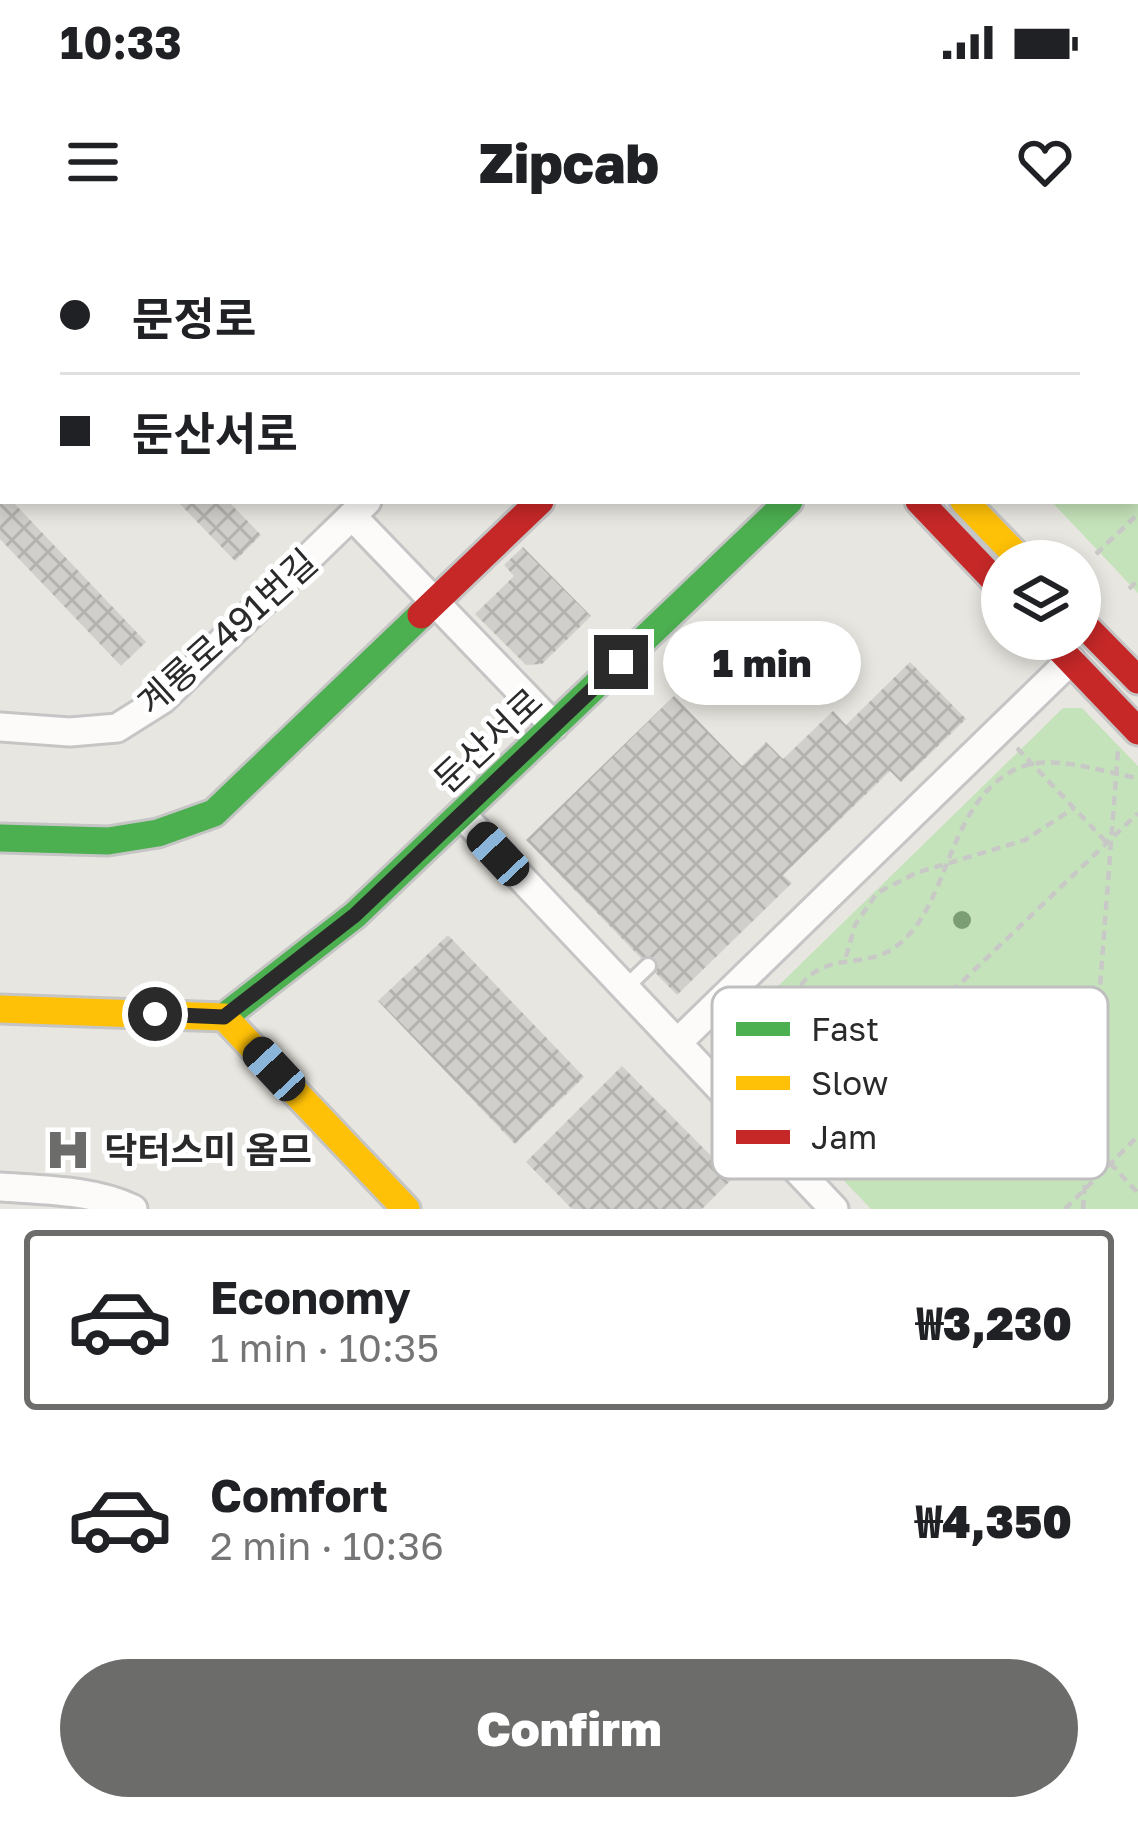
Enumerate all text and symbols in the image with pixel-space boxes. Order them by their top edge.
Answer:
text: 10:33 [60,15,182,69]
icon: menu [60,129,126,195]
icon: heart [1012,129,1078,195]
text: Zipcab [479,130,659,195]
text: 문정로 [132,291,256,345]
text: 둔산서로 [132,406,298,460]
street label: 계룡로491번길 [128,540,325,723]
map controls [981,540,1101,660]
button: layers [981,540,1101,660]
callout: 1 min [663,620,861,704]
route end [594,635,648,689]
text: 1 min [712,639,812,686]
street label: 둔산서로 [425,679,551,801]
car [460,815,536,893]
route start [128,987,182,1041]
legend [712,987,1108,1179]
text: Fast [811,1009,879,1048]
car [236,1030,312,1108]
text: Slow [811,1063,889,1102]
text: Jam [811,1117,877,1156]
hospital icon: 닥터스미 옴므 [43,1125,93,1175]
place label: 닥터스미 옴므 [104,1128,312,1171]
icon: car [66,1266,174,1374]
text: Economy [210,1270,411,1324]
text: ₩3,230 [916,1296,1072,1350]
text: 1 min · 10:35 [210,1324,439,1371]
icon: car [66,1464,174,1572]
text: Comfort [210,1468,388,1522]
text: ₩4,350 [915,1494,1072,1548]
text: 2 min · 10:36 [210,1522,444,1569]
button: Confirm [60,1659,1078,1797]

